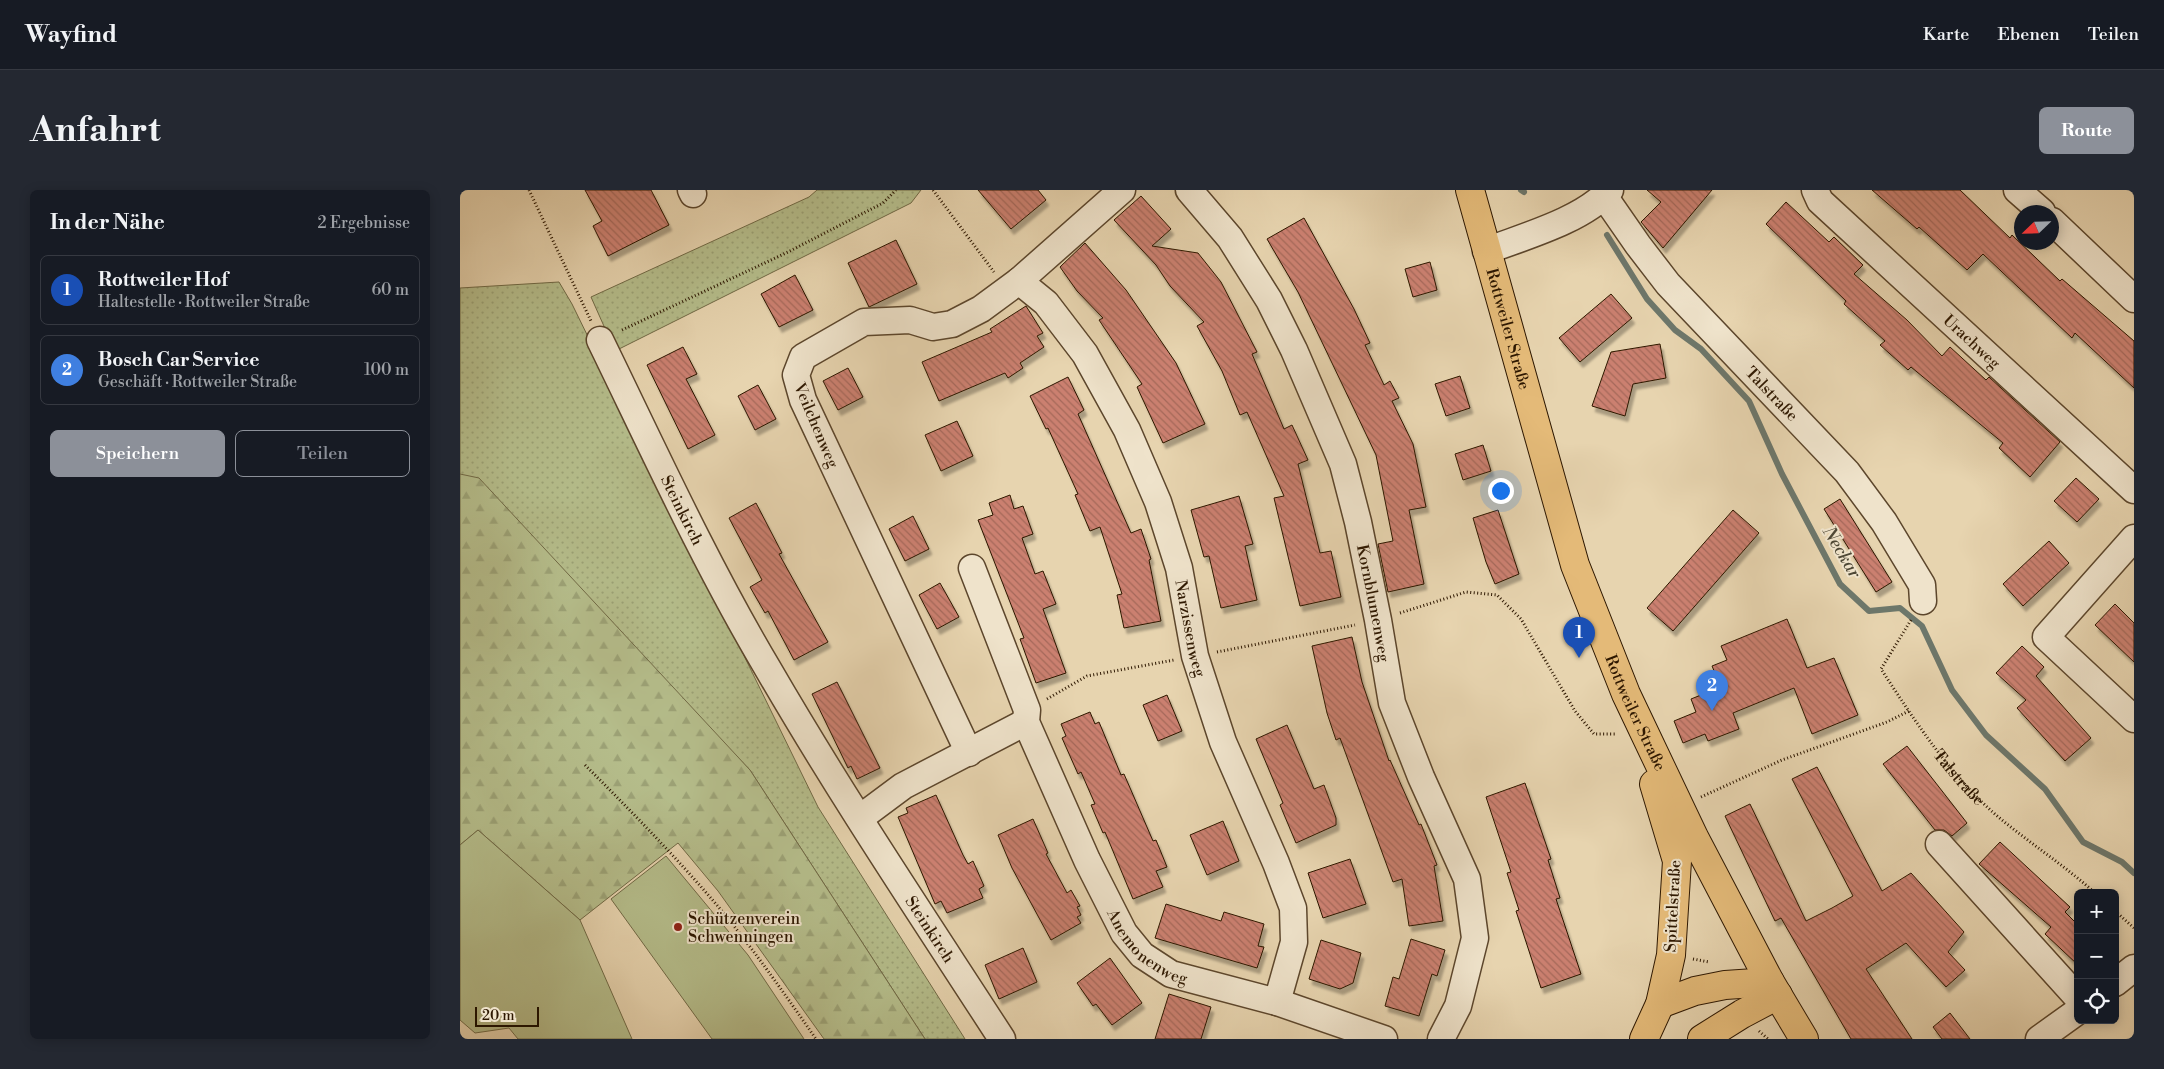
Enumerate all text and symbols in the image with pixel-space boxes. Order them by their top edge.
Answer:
text: Wayfind [25,20,117,50]
text: Karte [1923,23,1969,46]
text: Ebenen [1997,23,2060,46]
text: Teilen [2088,23,2139,46]
button: Route [2039,107,2134,154]
text: Anfahrt [30,109,161,152]
north arrow [2014,205,2059,250]
text: In der Nähe [50,210,165,236]
text: 2 Ergebnisse [318,213,410,233]
street label: Rottweiler Straße [1481,266,1534,392]
text: Rottweiler Hof [98,268,228,292]
text: 1 [63,280,71,300]
text: 60 m [371,280,409,300]
text: Haltestelle · Rottweiler Straße [98,292,310,312]
street label: Urachweg [1939,310,2005,374]
text: Bosch Car Service [98,348,259,372]
text: 2 [62,360,72,380]
text: 100 m [364,360,409,380]
street label: Talstraße [1741,363,1802,426]
text: Geschäft · Rottweiler Straße [98,372,297,392]
street label: Veilchenweg [789,379,843,472]
button: Speichern [50,430,225,477]
button: Teilen [235,430,410,477]
street label: Steinkirch [656,472,708,549]
your location [1488,478,1514,504]
water label: Neckar [1817,521,1866,583]
street label: Kornblumenweg [1352,543,1394,664]
street label: Narzissenweg [1170,578,1210,680]
pin: 1 [1563,617,1595,658]
street label: Rottweiler Straße [1600,652,1670,774]
pin: 2 [1696,670,1728,711]
street label: Talstraße [1929,746,1988,810]
street label: Spittelstraße [1661,859,1685,953]
map controls [2074,889,2119,1024]
button: + [2074,889,2119,934]
street label: Steinkirch [901,892,959,967]
street label: Anemonenweg [1102,905,1190,989]
place label: Schützenverein Schwenningen [688,909,801,947]
marker: Schützenverein Schwenningen [672,921,684,933]
button: − [2074,934,2119,979]
button: locate [2074,979,2119,1024]
scale bar [475,1004,539,1027]
text: 20 m [482,1007,514,1025]

